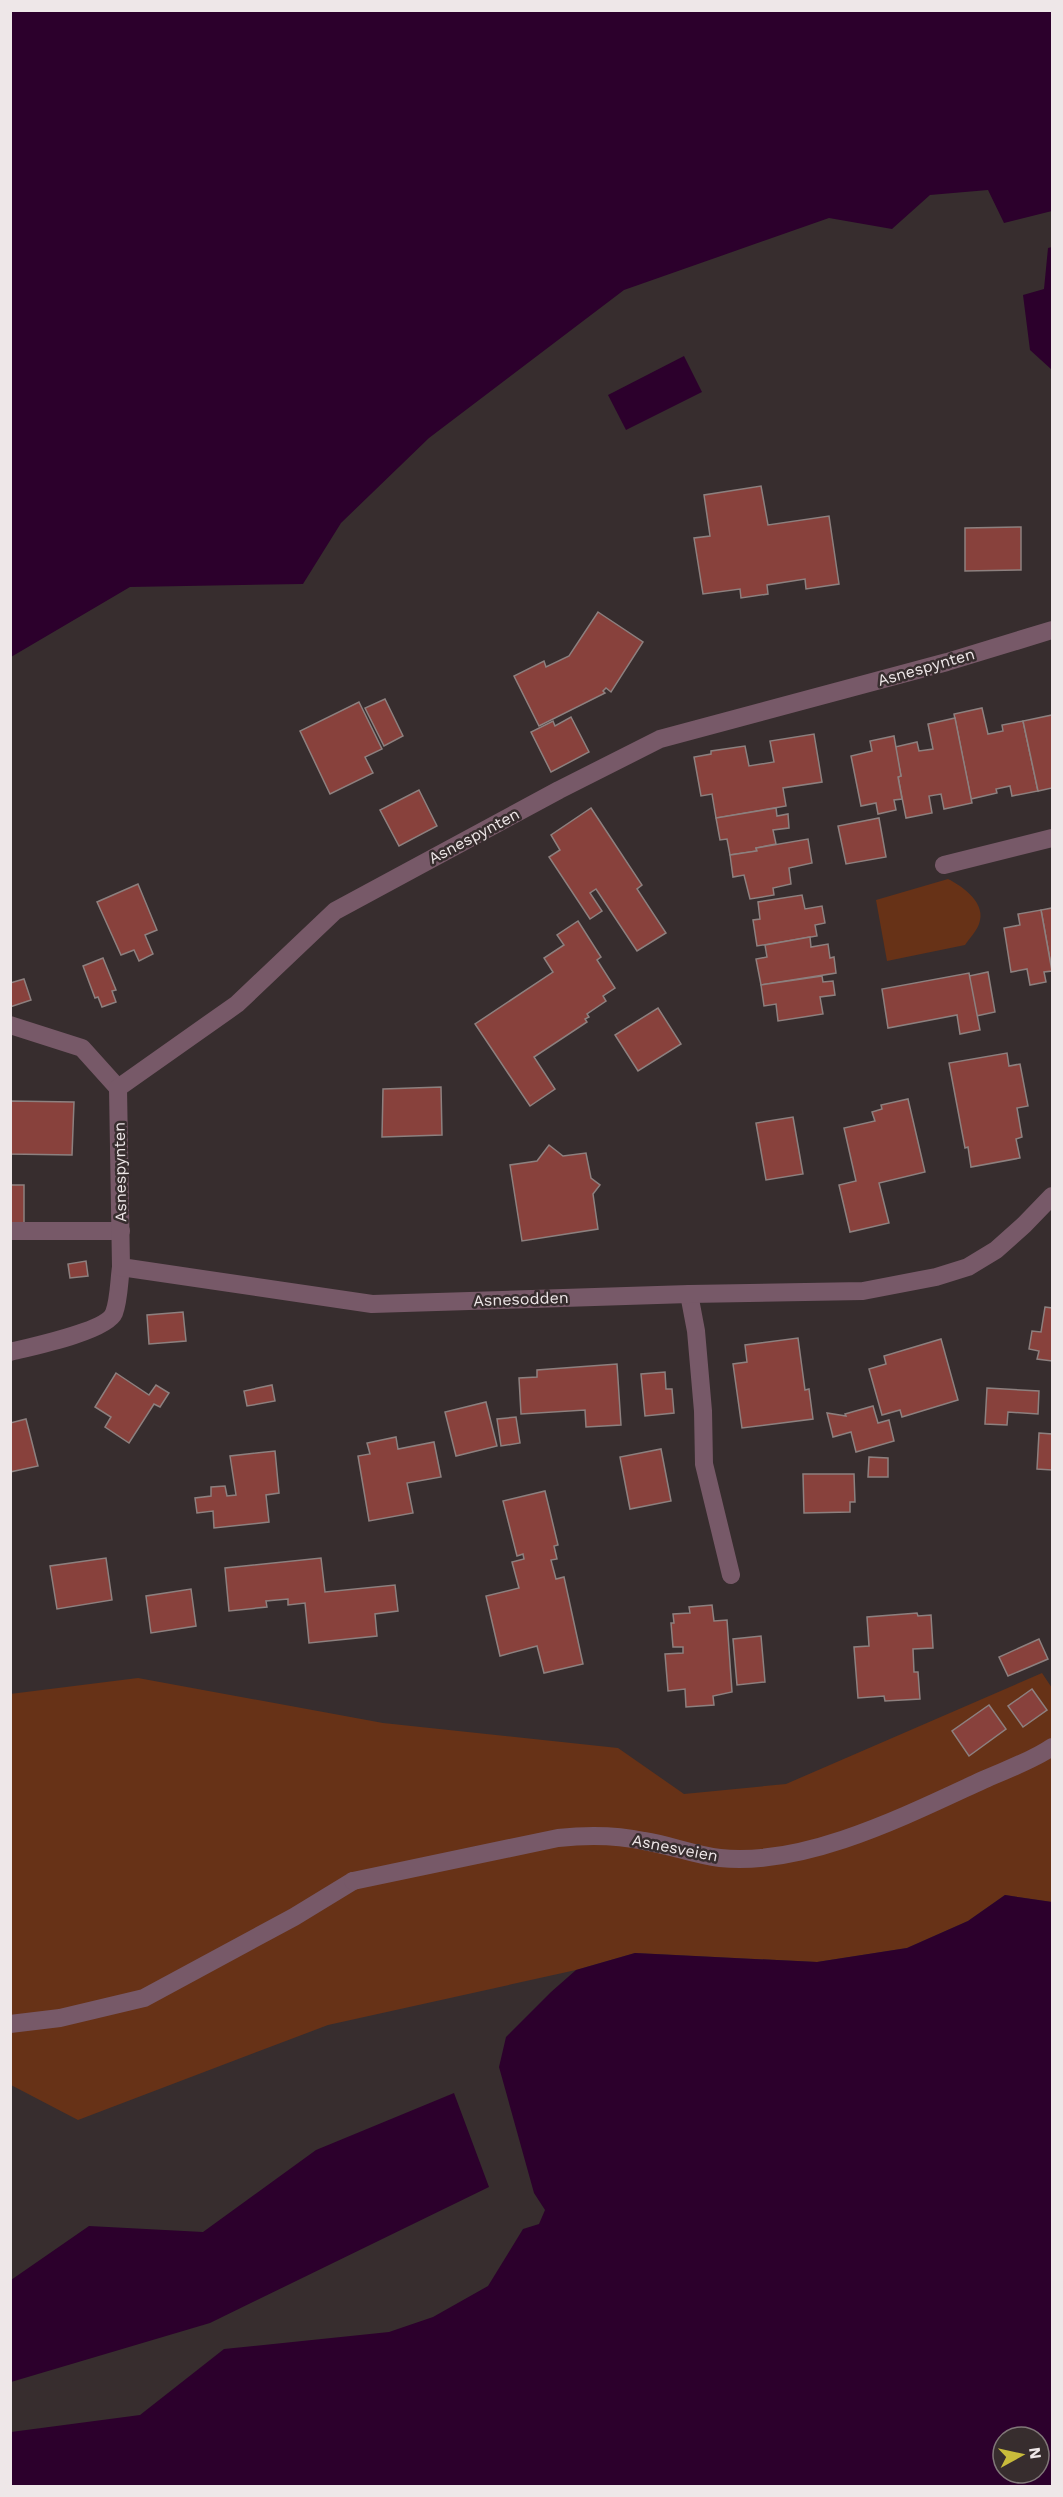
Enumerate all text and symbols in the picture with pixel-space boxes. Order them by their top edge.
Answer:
street label: Asnespynten [875,644,977,690]
street label: Asnespynten [425,804,523,868]
street label: Asnespynten [110,1122,130,1222]
street label: Asnesodden [473,1288,569,1310]
street label: Asnesveien [630,1830,720,1866]
north arrow [991,2425,1051,2485]
text: N [1025,2446,1046,2460]

